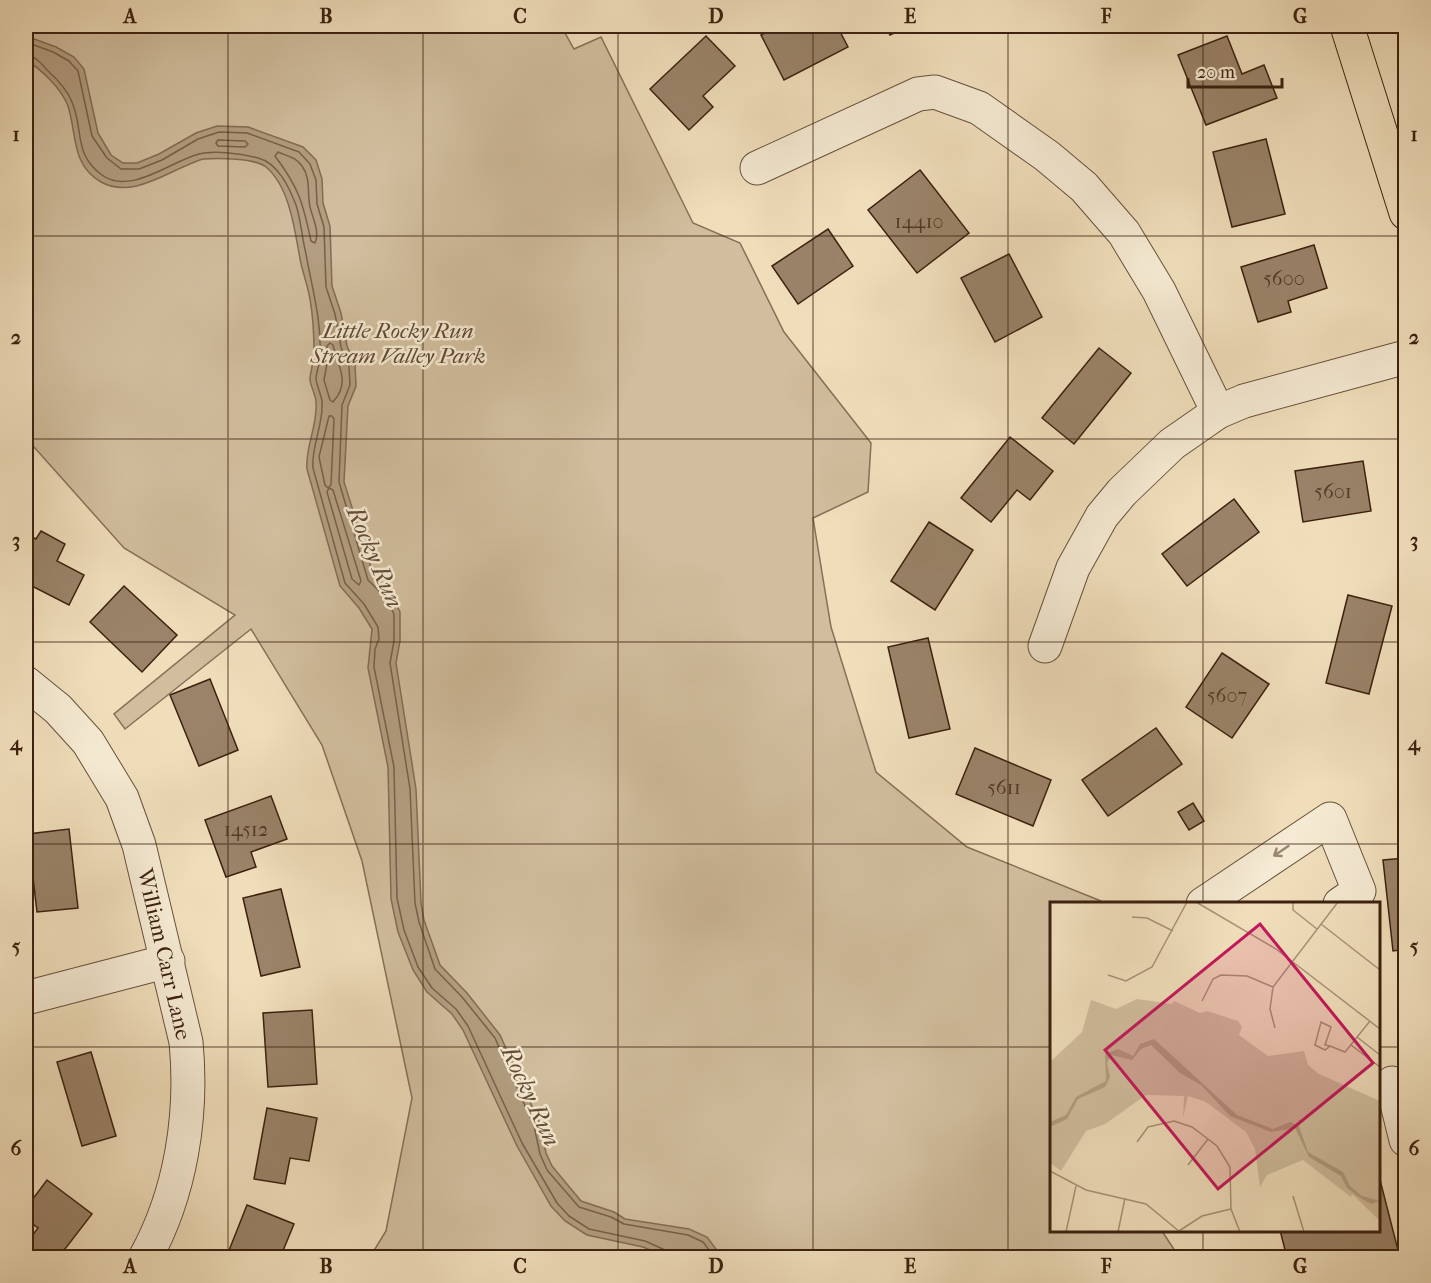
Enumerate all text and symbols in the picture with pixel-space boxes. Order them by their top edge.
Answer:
text: A [122,5,138,28]
text: B [319,5,333,28]
text: C [513,5,527,28]
text: D [708,5,724,28]
text: E [904,5,916,28]
text: F [1100,5,1112,28]
text: G [1293,5,1307,28]
scale bar [1188,51,1282,89]
text: 20 m [1197,62,1235,83]
text: 1 [12,123,20,146]
text: 1 [1410,123,1418,146]
house number: 14410 [895,210,943,233]
house number: 5600 [1263,267,1305,290]
park label: Little Rocky Run Stream Valley Park [309,318,486,369]
text: 2 [11,326,21,349]
text: 2 [1409,326,1419,349]
house number: 5601 [1314,480,1352,503]
water label: Rocky Run [340,500,409,612]
text: 3 [12,529,20,552]
text: 3 [1410,529,1418,552]
house number: 5607 [1207,684,1247,707]
text: 4 [9,732,23,756]
text: 4 [1407,732,1421,756]
house number: 5611 [987,776,1021,799]
house number: 14512 [224,818,268,841]
one-way arrow [1274,845,1290,857]
street label: William Carr Lane [131,865,196,1043]
inset map [1050,902,1380,1232]
text: 5 [12,935,21,958]
text: 5 [1410,935,1419,958]
water label: Rocky Run [495,1039,566,1151]
text: 6 [11,1137,23,1160]
text: 6 [1409,1137,1421,1160]
text: A [122,1255,138,1278]
text: B [319,1255,333,1278]
text: C [513,1255,527,1278]
text: D [708,1255,724,1278]
text: E [904,1255,916,1278]
text: F [1100,1255,1112,1278]
text: G [1293,1255,1307,1278]

